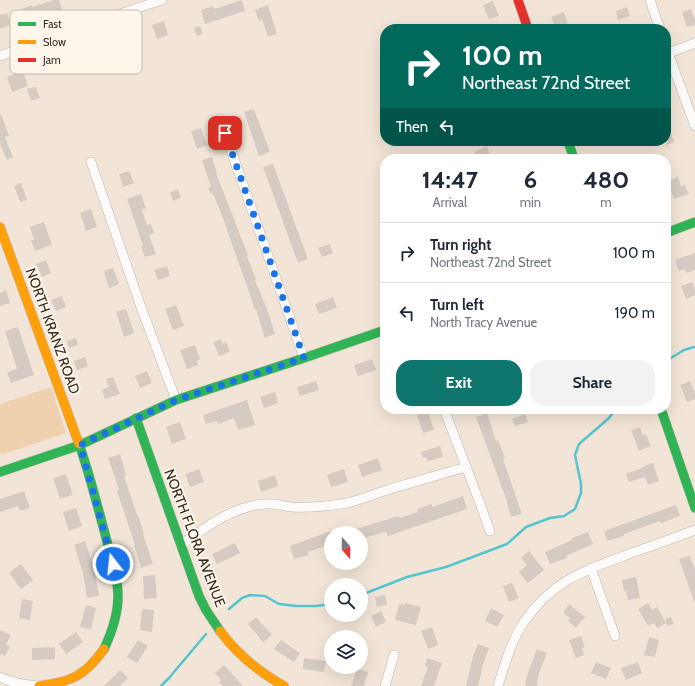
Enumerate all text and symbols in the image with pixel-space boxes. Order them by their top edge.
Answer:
legend [10,10,142,74]
text: Fast [43,17,62,31]
text: Slow [43,35,66,49]
text: 100 m [462,38,543,72]
icon: right [396,40,448,92]
text: Jam [42,53,61,67]
text: Northeast 72nd Street [462,72,630,94]
pin [208,116,242,150]
icon: left [436,116,458,138]
text: Then [396,118,428,136]
icon: arrive [214,122,236,144]
text: 14:47 [422,165,478,194]
text: 6 [524,165,537,194]
text: 480 [583,165,629,194]
text: Arrival [433,194,467,210]
text: min [520,194,541,210]
text: m [600,194,612,210]
text: Turn right [430,236,491,254]
icon: right [396,242,418,264]
text: 100 m [613,244,655,262]
text: Northeast 72nd Street [430,254,551,270]
street label: NORTH KRANZ ROAD [22,265,84,397]
text: Turn left [430,296,484,314]
icon: left [396,302,418,324]
text: 190 m [615,304,655,322]
text: North Tracy Avenue [430,314,537,330]
button: Exit [396,360,522,406]
button: Share [530,360,655,406]
street label: NORTH FLORA AVENUE [160,466,230,610]
north arrow [324,526,368,570]
map controls [324,526,368,674]
position arrow [92,543,134,585]
button: search [324,578,368,622]
button: layers [324,630,368,674]

